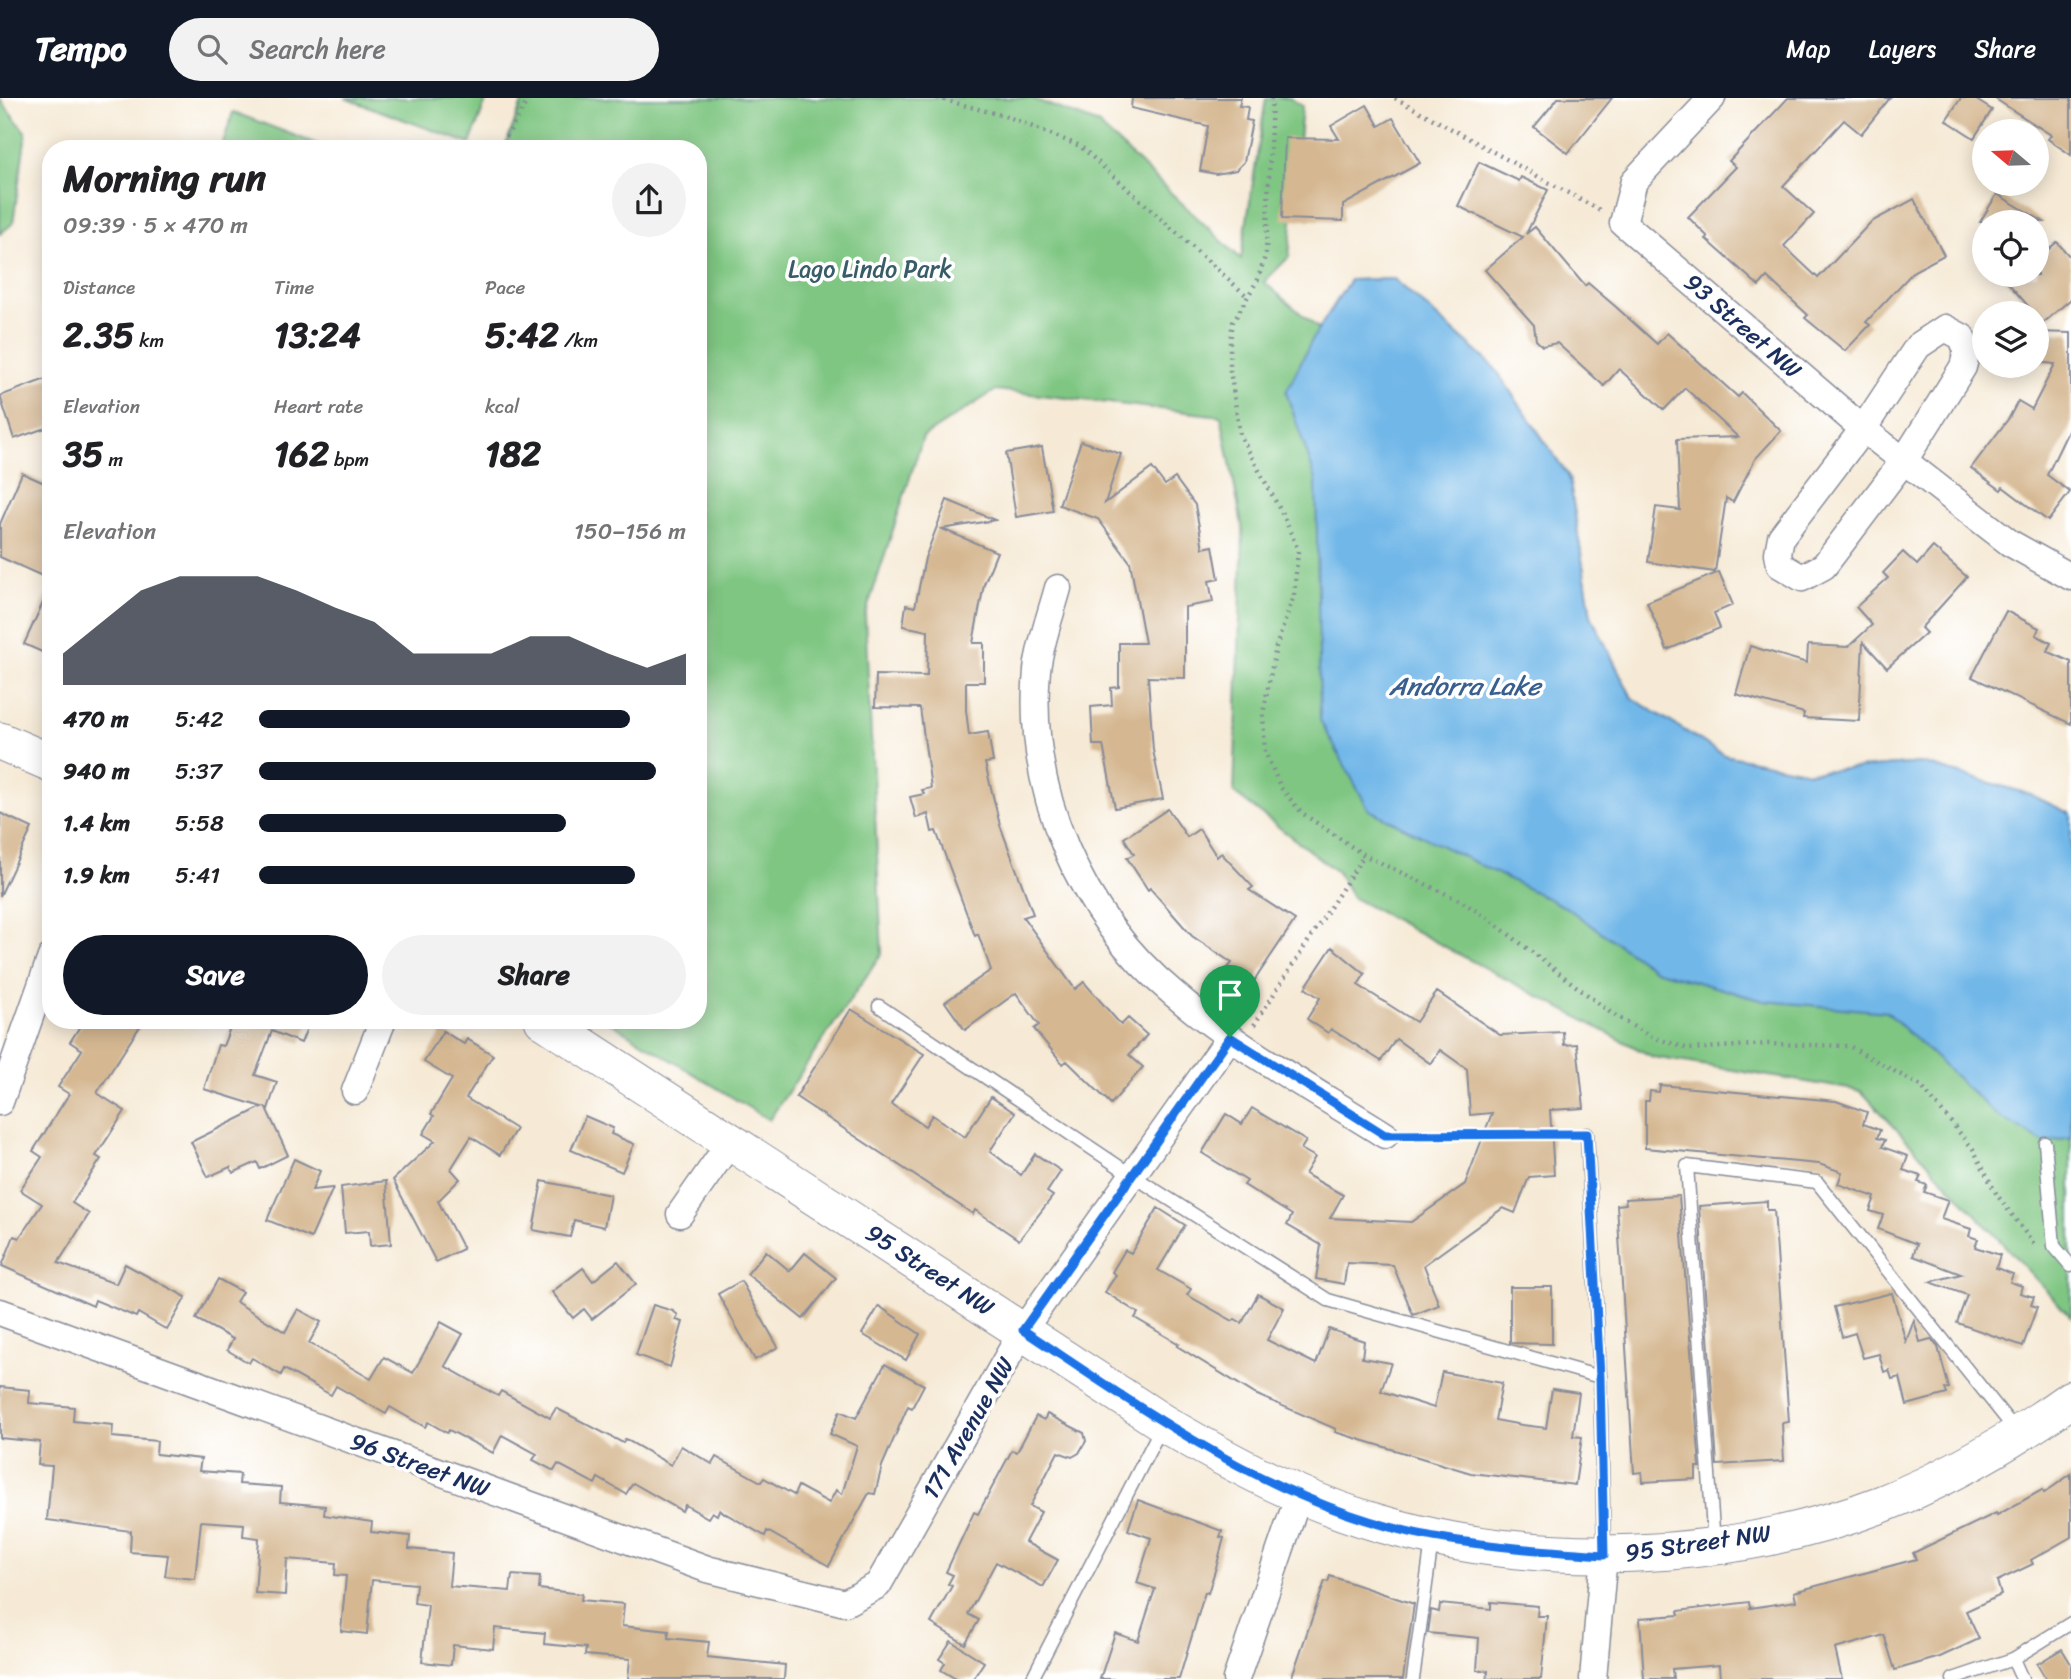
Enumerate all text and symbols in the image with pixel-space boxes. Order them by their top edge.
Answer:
search box [169,18,659,81]
text: Tempo [35,20,127,78]
text: Search here [249,26,386,72]
text: Map [1786,28,1831,70]
text: Layers [1869,28,1936,70]
text: Share [1974,28,2036,70]
icon: search [193,30,231,68]
north arrow [1972,119,2049,196]
map controls [1972,119,2049,378]
text: Morning run [63,145,266,212]
button: share [612,163,686,237]
text: 09:39 · 5 × 470 m [63,205,248,246]
button: locate [1972,210,2049,287]
park label: Lago Lindo Park [788,248,952,290]
street label: 93 Street NW [1674,262,1812,390]
text: Distance [63,271,135,304]
text: Time [274,271,314,304]
text: Pace [485,271,525,304]
button: layers [1972,301,2049,378]
text: 2.35 [63,304,134,366]
text: 13:24 [274,304,361,366]
text: 5:42 [485,304,559,366]
text: km [134,324,164,357]
text: /km [559,324,598,357]
text: Elevation [63,390,140,423]
text: Heart rate [274,390,363,423]
text: kcal [485,390,520,423]
text: 35 [63,423,104,485]
text: 162 [274,423,329,485]
text: 182 [485,423,541,485]
text: m [104,443,123,476]
text: bpm [329,443,369,476]
text: Elevation [63,511,156,552]
text: 150–156 m [574,511,686,552]
water label: Andorra Lake [1388,663,1543,709]
text: 470 m [63,699,129,740]
text: 5:42 [175,699,224,740]
text: 940 m [63,751,130,792]
text: 5:37 [175,751,222,792]
text: 1.4 km [63,803,130,844]
text: 5:58 [175,803,224,844]
text: 1.9 km [63,855,130,896]
text: 5:41 [175,855,220,896]
button: Save [63,935,368,1015]
button: Share [382,935,686,1015]
pin [1200,965,1260,1037]
icon: arrive [1211,976,1249,1014]
street label: 95 Street NW [857,1212,1003,1328]
street label: 171 Avenue NW [910,1349,1026,1507]
street label: 96 Street NW [344,1420,496,1510]
street label: 95 Street NW [1622,1512,1774,1574]

